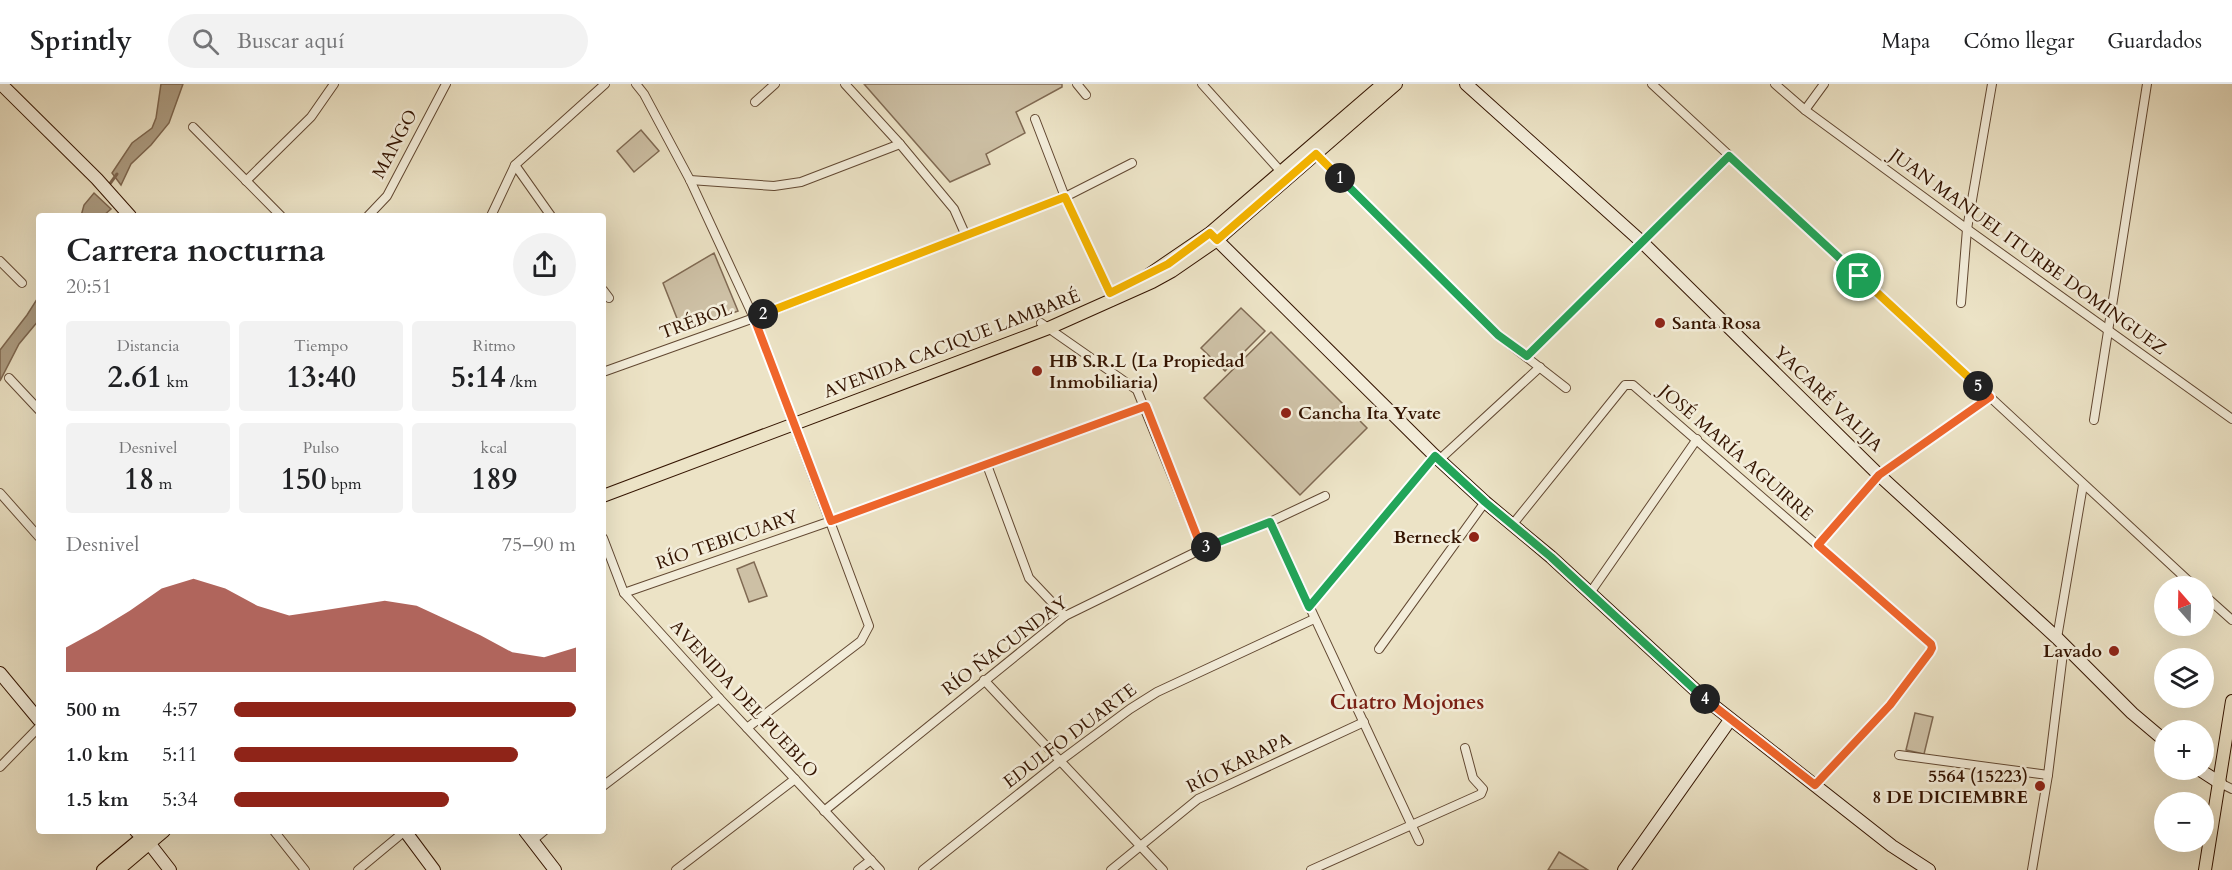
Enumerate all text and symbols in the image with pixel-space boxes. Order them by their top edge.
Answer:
search box [168,14,588,68]
text: Sprintly [30,22,132,60]
icon: search [189,25,222,58]
text: Buscar aquí [237,26,344,56]
text: Mapa [1881,27,1930,56]
text: Cómo llegar [1963,27,2074,56]
text: Guardados [2107,27,2202,56]
street label: MANGO [366,105,424,183]
street label: JUAN MANUEL ITURBE DOMINGUEZ [1882,141,2172,361]
pin: 1 [1325,163,1355,193]
text: 1 [1336,167,1344,189]
text: Carrera nocturna [66,228,325,273]
button: share [513,233,576,296]
pin [1833,250,1884,301]
icon: arrive [1842,259,1875,292]
text: 20:51 [66,273,112,300]
street label: AVENIDA CACIQUE LAMBARÉ [820,283,1084,405]
street label: TRÉBOL [656,296,736,346]
pin: 2 [748,299,778,329]
text: 2 [759,303,767,325]
place label: Santa Rosa [1672,311,1761,336]
marker: Santa Rosa [1653,316,1667,330]
text: Distancia [117,335,179,357]
text: Tiempo [294,335,348,357]
text: Ritmo [473,335,515,357]
street label: YACARÉ VALIJA [1768,340,1888,458]
place label: HB S.R.L (La Propiedad Inmobiliaria) [1049,349,1245,395]
text: 2.61 [107,357,162,398]
text: 13:40 [286,357,356,398]
text: 5:14 [451,357,506,398]
marker: HB S.R.L (La Propiedad Inmobiliaria) [1030,364,1044,378]
text: km [162,371,189,393]
text: /km [506,371,537,393]
pin: 5 [1963,371,1993,401]
text: 5 [1974,375,1982,397]
street label: JOSÉ MARÍA AGUIRRE [1651,377,1818,527]
place label: Cancha Ita Yvate [1298,401,1441,426]
marker: Cancha Ita Yvate [1279,406,1293,420]
text: Desnivel [119,437,177,459]
text: Pulso [303,437,339,459]
text: kcal [481,437,507,459]
text: 18 [124,459,154,500]
text: 150 [280,459,327,500]
text: 189 [471,459,517,500]
text: m [154,473,172,495]
text: bpm [327,473,362,495]
street label: RÍO TEBICUARY [653,504,802,576]
place label: Berneck [1393,525,1463,550]
marker: Berneck [1467,530,1481,544]
text: Desnivel [66,531,139,558]
text: 75–90 m [502,531,576,558]
pin: 3 [1191,532,1221,562]
text: 3 [1202,536,1210,558]
north arrow [2154,576,2214,636]
map controls [2154,576,2214,852]
street label: RÍO ÑACUNDAY [937,590,1074,702]
street label: AVENIDA DEL PUEBLO [664,615,824,783]
place label: Lavado [2043,639,2102,664]
marker: Lavado [2107,644,2121,658]
button: layers [2154,648,2214,708]
street label: EDULFO DUARTE [998,678,1142,794]
pin: 4 [1690,684,1720,714]
district label: Cuatro Mojones [1330,688,1484,717]
text: 4 [1701,688,1709,710]
text: 500 m [66,696,121,723]
text: 4:57 [162,696,198,723]
button: + [2154,720,2214,780]
street label: RÍO KARAPA [1182,727,1296,799]
text: 1.0 km [66,741,129,768]
text: 5:11 [162,741,198,768]
place label: 5564 (15223) 8 DE DICIEMBRE [1872,764,2028,810]
marker: 5564 (15223) 8 DE DICIEMBRE [2033,779,2047,793]
text: 1.5 km [66,786,129,813]
text: 5:34 [162,786,198,813]
button: − [2154,792,2214,852]

